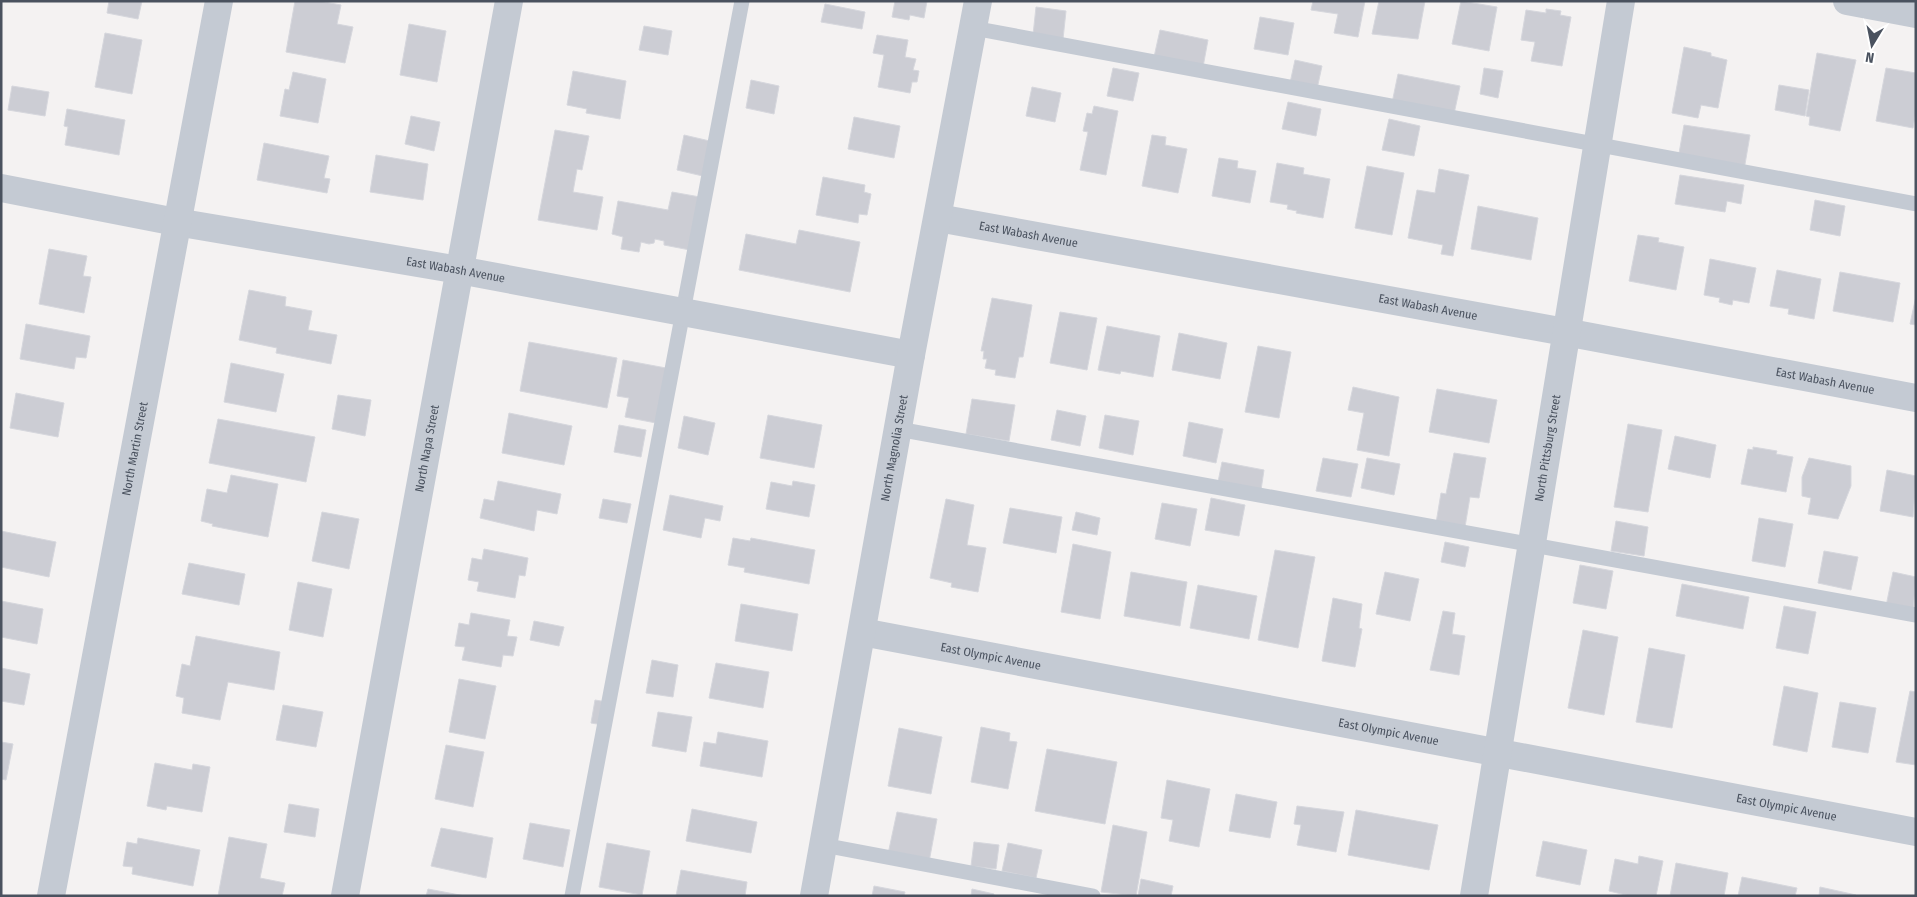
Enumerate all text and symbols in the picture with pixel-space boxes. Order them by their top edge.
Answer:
north arrow [1847,20,1897,70]
text: N [1864,48,1875,66]
street label: East Wabash Avenue [978,219,1079,250]
street label: East Wabash Avenue [405,254,506,286]
street label: East Wabash Avenue [1377,291,1479,323]
street label: East Wabash Avenue [1775,365,1876,397]
street label: North Magnolia Street [878,394,911,503]
street label: North Pittsburg Street [1532,394,1563,502]
street label: North Martin Street [119,401,151,497]
street label: North Napa Street [412,404,442,493]
street label: East Olympic Avenue [939,640,1042,673]
street label: East Olympic Avenue [1337,716,1440,748]
street label: East Olympic Avenue [1735,791,1838,824]

